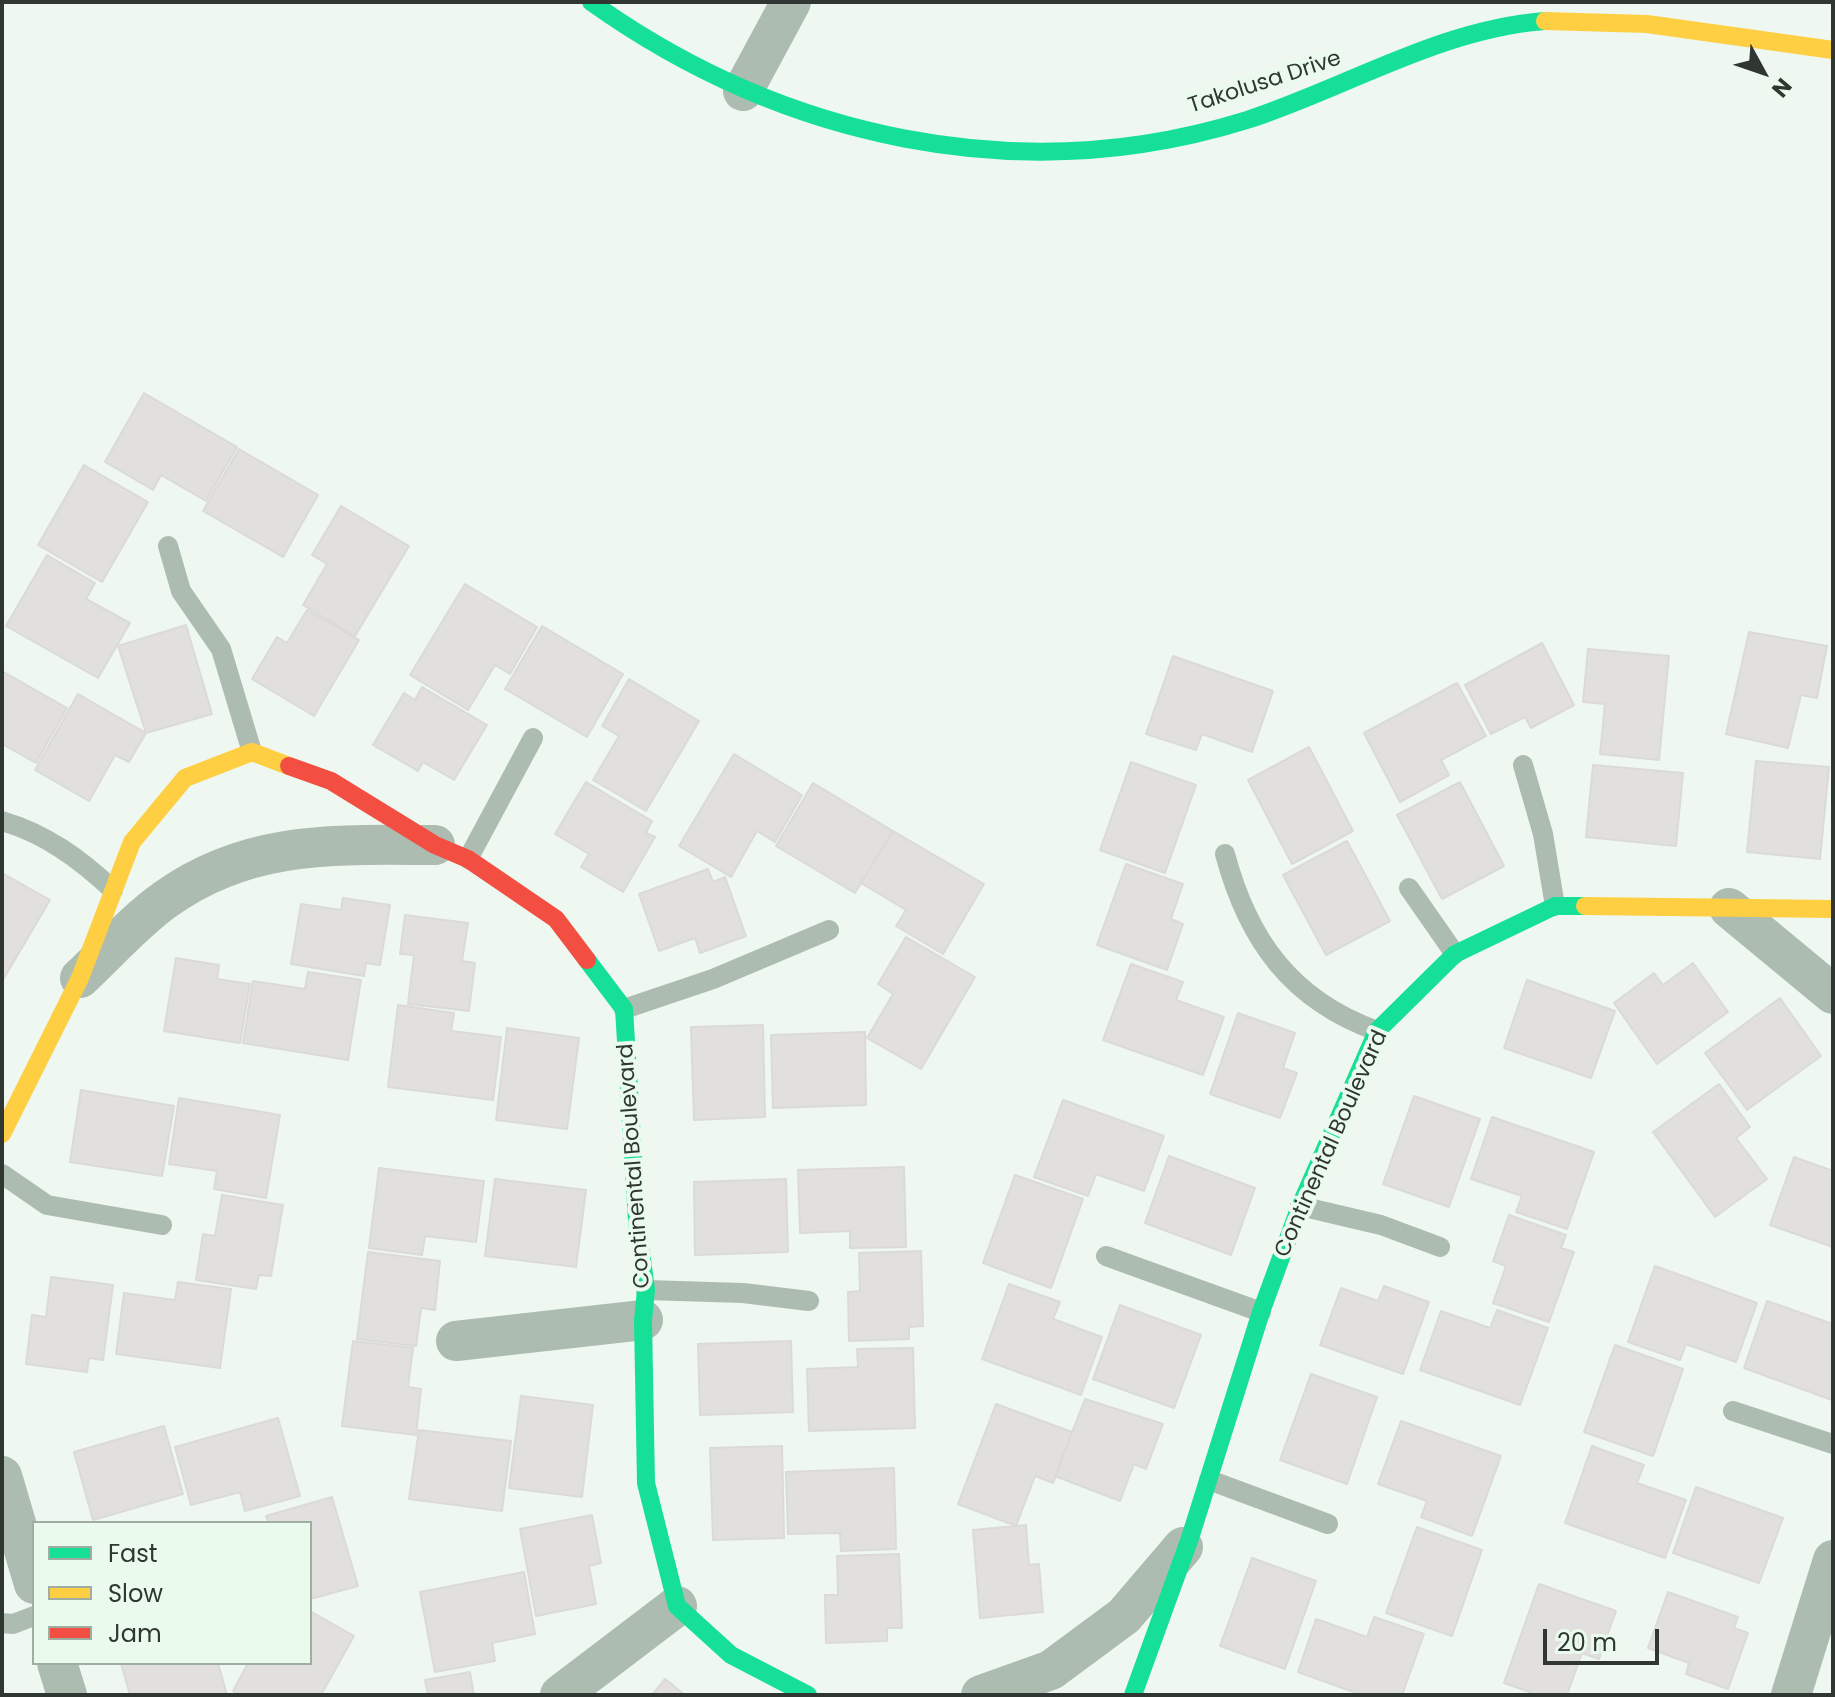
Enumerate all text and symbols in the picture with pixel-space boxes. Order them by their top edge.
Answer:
north arrow [1723,32,1803,112]
street label: Takolusa Drive [1185,46,1345,120]
text: N [1765,71,1799,104]
street label: Continental Boulevard [1270,1026,1394,1262]
street label: Continental Boulevard [613,1043,657,1289]
legend [32,1521,312,1665]
text: Fast [108,1537,158,1570]
text: Slow [108,1577,163,1610]
scale bar [1547,1613,1663,1663]
text: Jam [108,1617,162,1650]
text: 20 m [1557,1626,1617,1659]

